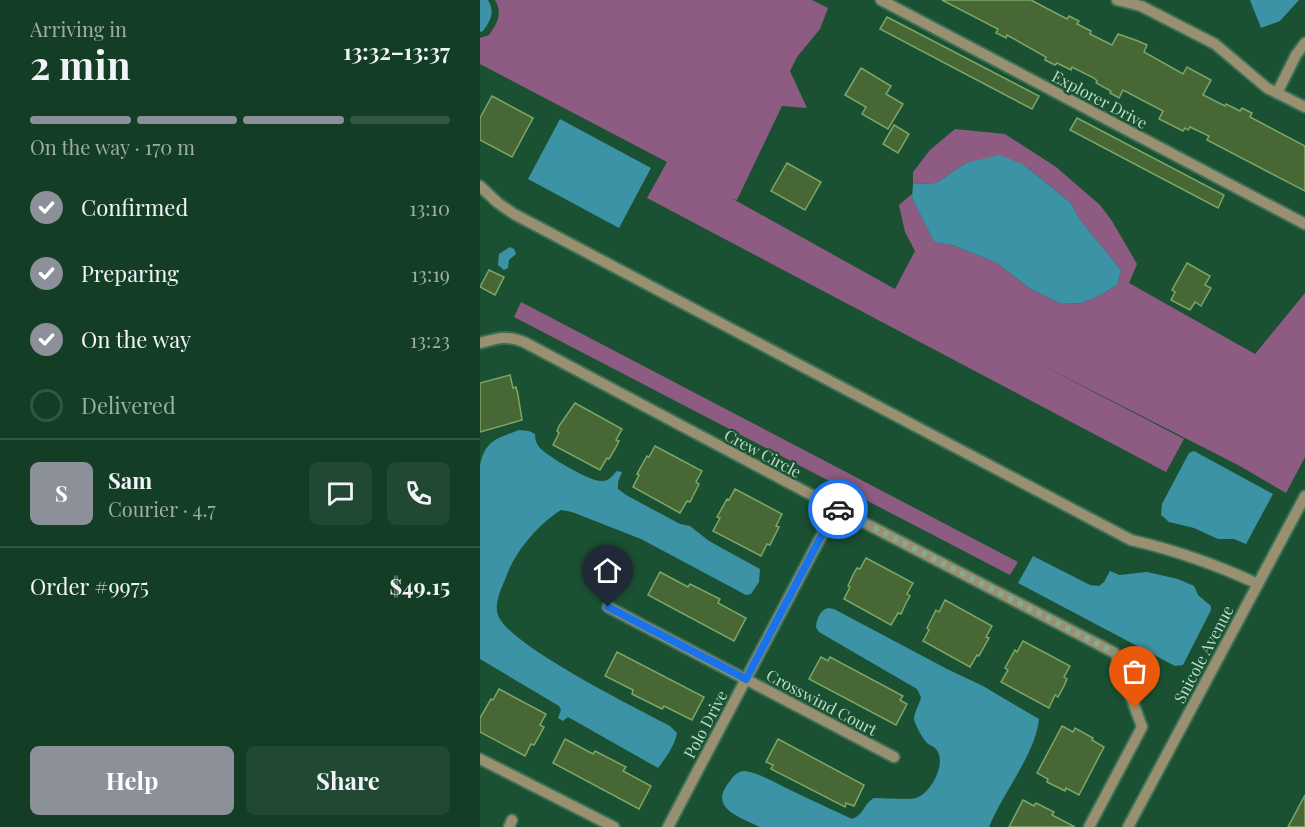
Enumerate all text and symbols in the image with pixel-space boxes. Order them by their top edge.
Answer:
text: Arriving in [30,15,127,42]
text: 13:32–13:37 [343,36,450,66]
text: 2 min [30,38,131,90]
street label: Explorer Drive [1049,65,1151,133]
text: On the way · 170 m [30,133,195,160]
icon: check [30,191,63,224]
text: Confirmed [81,192,188,222]
text: 13:10 [409,194,450,221]
icon: check [30,257,63,290]
text: Preparing [81,258,179,288]
text: 13:19 [411,260,450,287]
icon: check [30,323,63,356]
text: On the way [81,324,191,354]
text: 13:23 [410,326,450,353]
text: Delivered [81,390,176,420]
street label: Crew Circle [721,424,805,482]
button: chat [309,462,372,525]
button: phone [387,462,450,525]
text: Sam [108,465,152,495]
text: S [55,478,68,508]
courier [808,479,868,539]
icon: car [822,493,855,526]
text: Courier · 4.7 [108,495,216,522]
pin [582,545,633,607]
icon: home [591,554,624,587]
text: Order #9975 [30,571,149,601]
text: $49.15 [389,571,450,601]
street label: Snicole Avenue [1168,601,1238,707]
pin [1109,646,1160,708]
icon: bag [1118,655,1151,688]
street label: Crosswind Court [763,664,881,740]
street label: Polo Drive [678,686,732,762]
button: Help [30,746,234,815]
button: Share [246,746,450,815]

